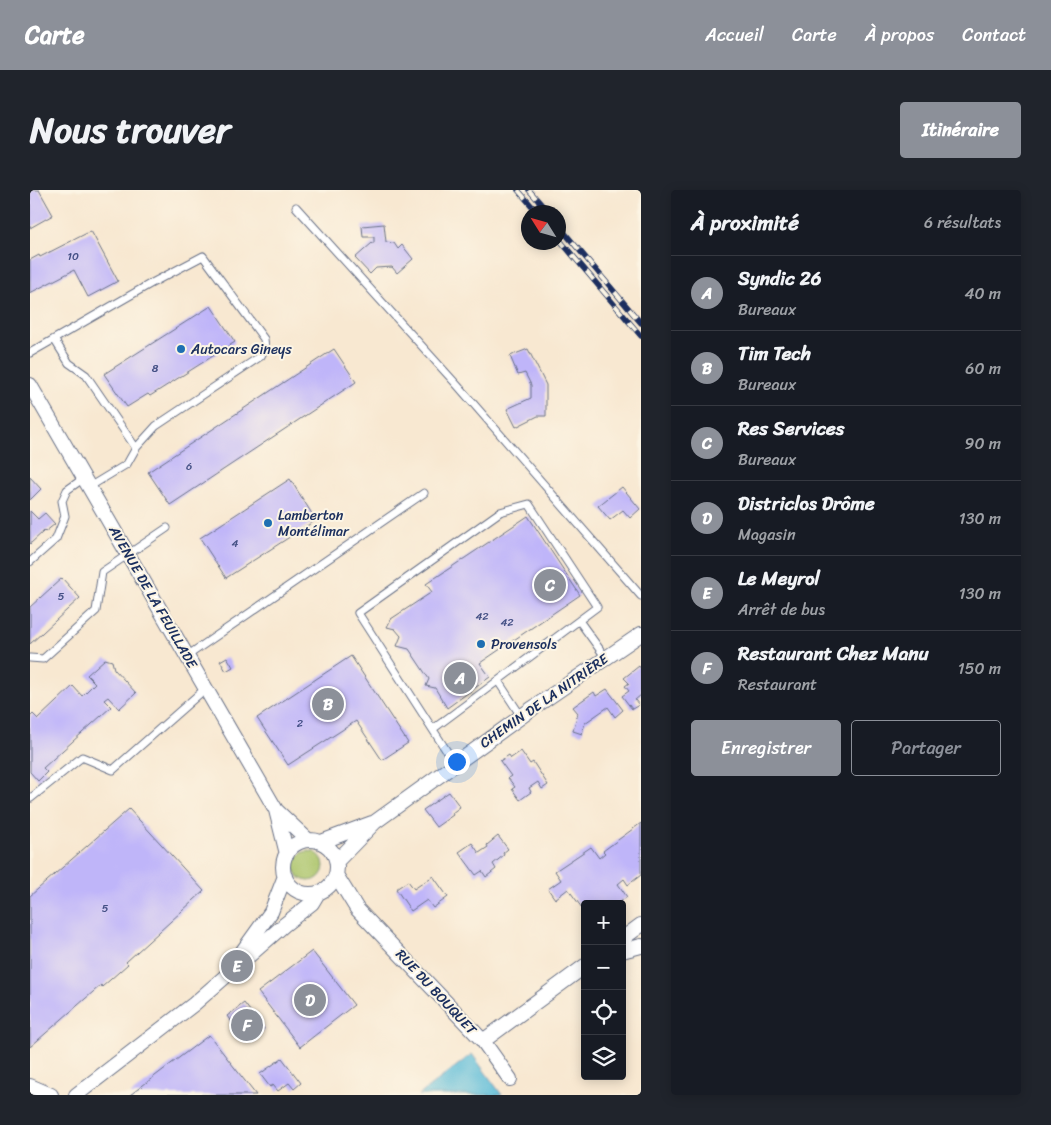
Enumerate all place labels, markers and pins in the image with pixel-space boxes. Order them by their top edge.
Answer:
place label: Autocars Gineys [190,337,292,362]
marker: Autocars Gineys [175,343,187,355]
place label: Lamberton Montélimar [278,503,350,544]
marker: Lamberton Montélimar [262,517,274,529]
pin: C [534,566,566,604]
place label: Provensols [491,632,557,657]
marker: Provensols [475,638,487,650]
pin: A [444,659,476,697]
pin: B [312,685,344,723]
pin: E [221,947,253,985]
pin: D [294,981,326,1019]
pin: F [231,1006,263,1044]

